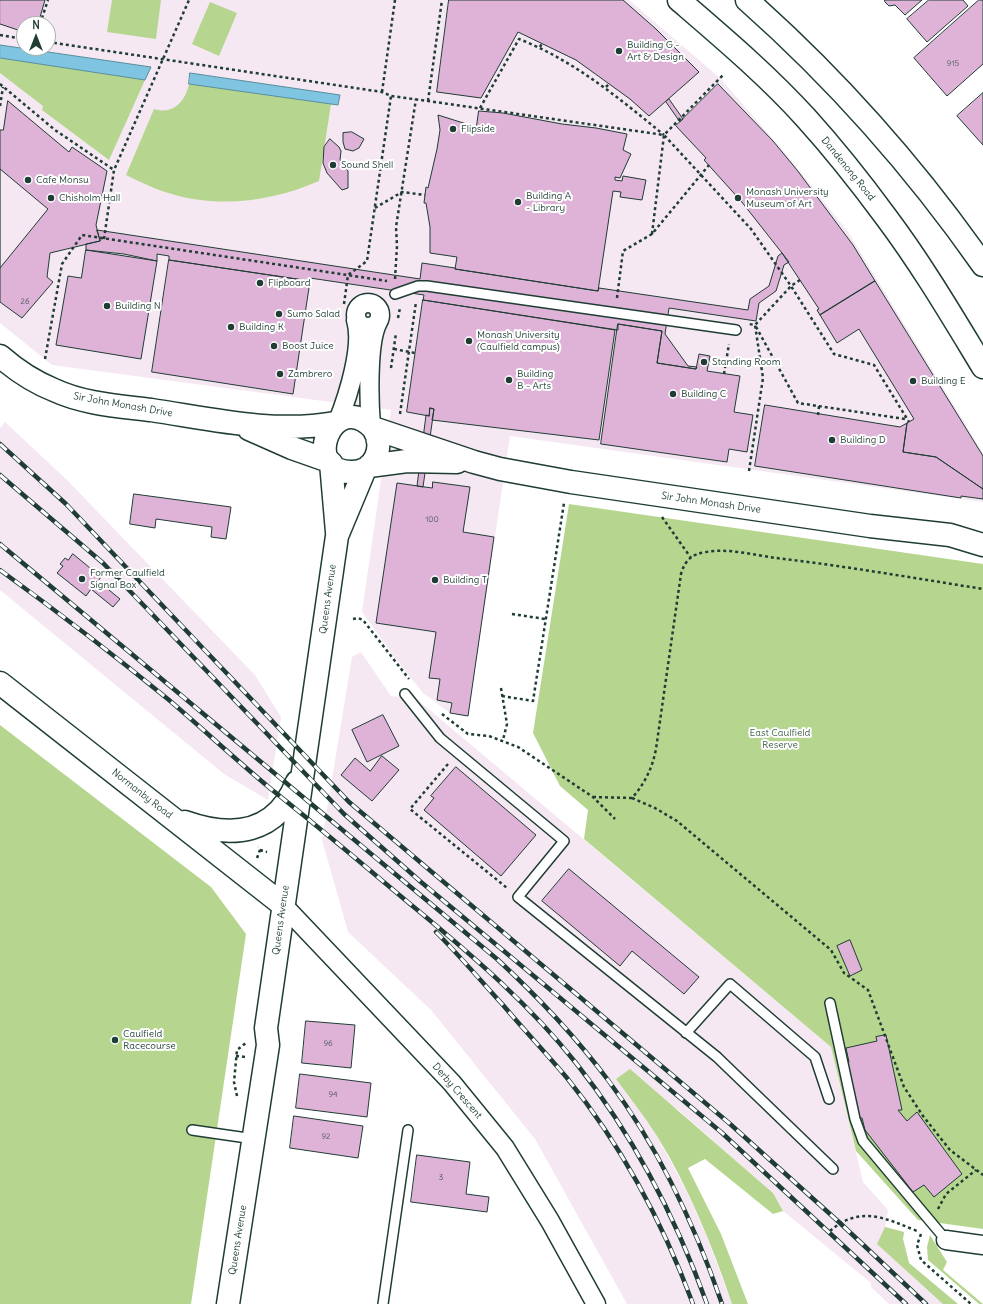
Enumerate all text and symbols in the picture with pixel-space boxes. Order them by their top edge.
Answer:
north arrow [16,16,56,56]
text: N [32,18,40,32]
place label: Building G - Art & Design [627,39,684,62]
marker: Building G - Art & Design [614,46,624,56]
house number: 915 [947,59,959,69]
place label: Flipside [461,123,495,135]
marker: Flipside [448,124,458,134]
street label: Dandenong Road [819,135,877,203]
place label: Sound Shell [341,159,393,171]
marker: Sound Shell [328,160,338,170]
place label: Cafe Monsu [36,174,89,186]
marker: Cafe Monsu [23,175,33,185]
place label: Monash University Museum of Art [746,186,829,210]
place label: Building A - Library [526,190,571,214]
place label: Chisholm Hall [59,192,120,204]
marker: Chisholm Hall [46,193,56,203]
marker: Monash University Museum of Art [733,193,743,203]
marker: Building A - Library [513,197,523,207]
place label: Flipboard [268,277,311,289]
marker: Flipboard [255,278,265,288]
house number: 26 [21,297,29,307]
place label: Building N [115,300,161,312]
marker: Building N [102,301,112,311]
place label: Sumo Salad [287,308,340,320]
marker: Sumo Salad [274,309,284,319]
place label: Building K [239,321,284,333]
marker: Building K [226,322,236,332]
place label: Monash University (Caulfield campus) [477,329,560,352]
marker: Monash University (Caulfield campus) [464,336,474,346]
place label: Boost Juice [282,340,334,352]
marker: Boost Juice [269,341,279,351]
place label: Standing Room [712,356,780,368]
marker: Standing Room [699,357,709,367]
place label: Zambrero [288,368,332,380]
place label: Building B - Arts [517,368,553,392]
marker: Zambrero [275,369,285,379]
marker: Building B - Arts [504,375,514,385]
place label: Building E [921,375,966,387]
marker: Building E [908,376,918,386]
place label: Building C [681,388,726,400]
marker: Building C [668,389,678,399]
street label: Sir John Monash Drive [73,390,173,420]
place label: Building D [840,434,886,446]
marker: Building D [827,435,837,445]
street label: Sir John Monash Drive [660,490,762,516]
house number: 100 [425,515,439,525]
street label: Queens Avenue [317,563,339,635]
place label: Former Caulfield Signal Box [90,567,165,590]
marker: Former Caulfield Signal Box [77,574,87,584]
place label: Building T [443,574,487,586]
marker: Building T [430,575,440,585]
park label: East Caulfield Reserve [750,727,810,750]
street label: Normanby Road [109,767,175,821]
street label: Queens Avenue [270,884,292,956]
place label: Caulfield Racecourse [123,1028,176,1052]
marker: Caulfield Racecourse [110,1035,120,1045]
house number: 96 [323,1039,333,1049]
street label: Derby Crescent [430,1061,484,1121]
house number: 94 [328,1090,338,1100]
house number: 92 [322,1132,330,1142]
house number: 3 [439,1173,443,1183]
street label: Queens Avenue [227,1204,249,1276]

